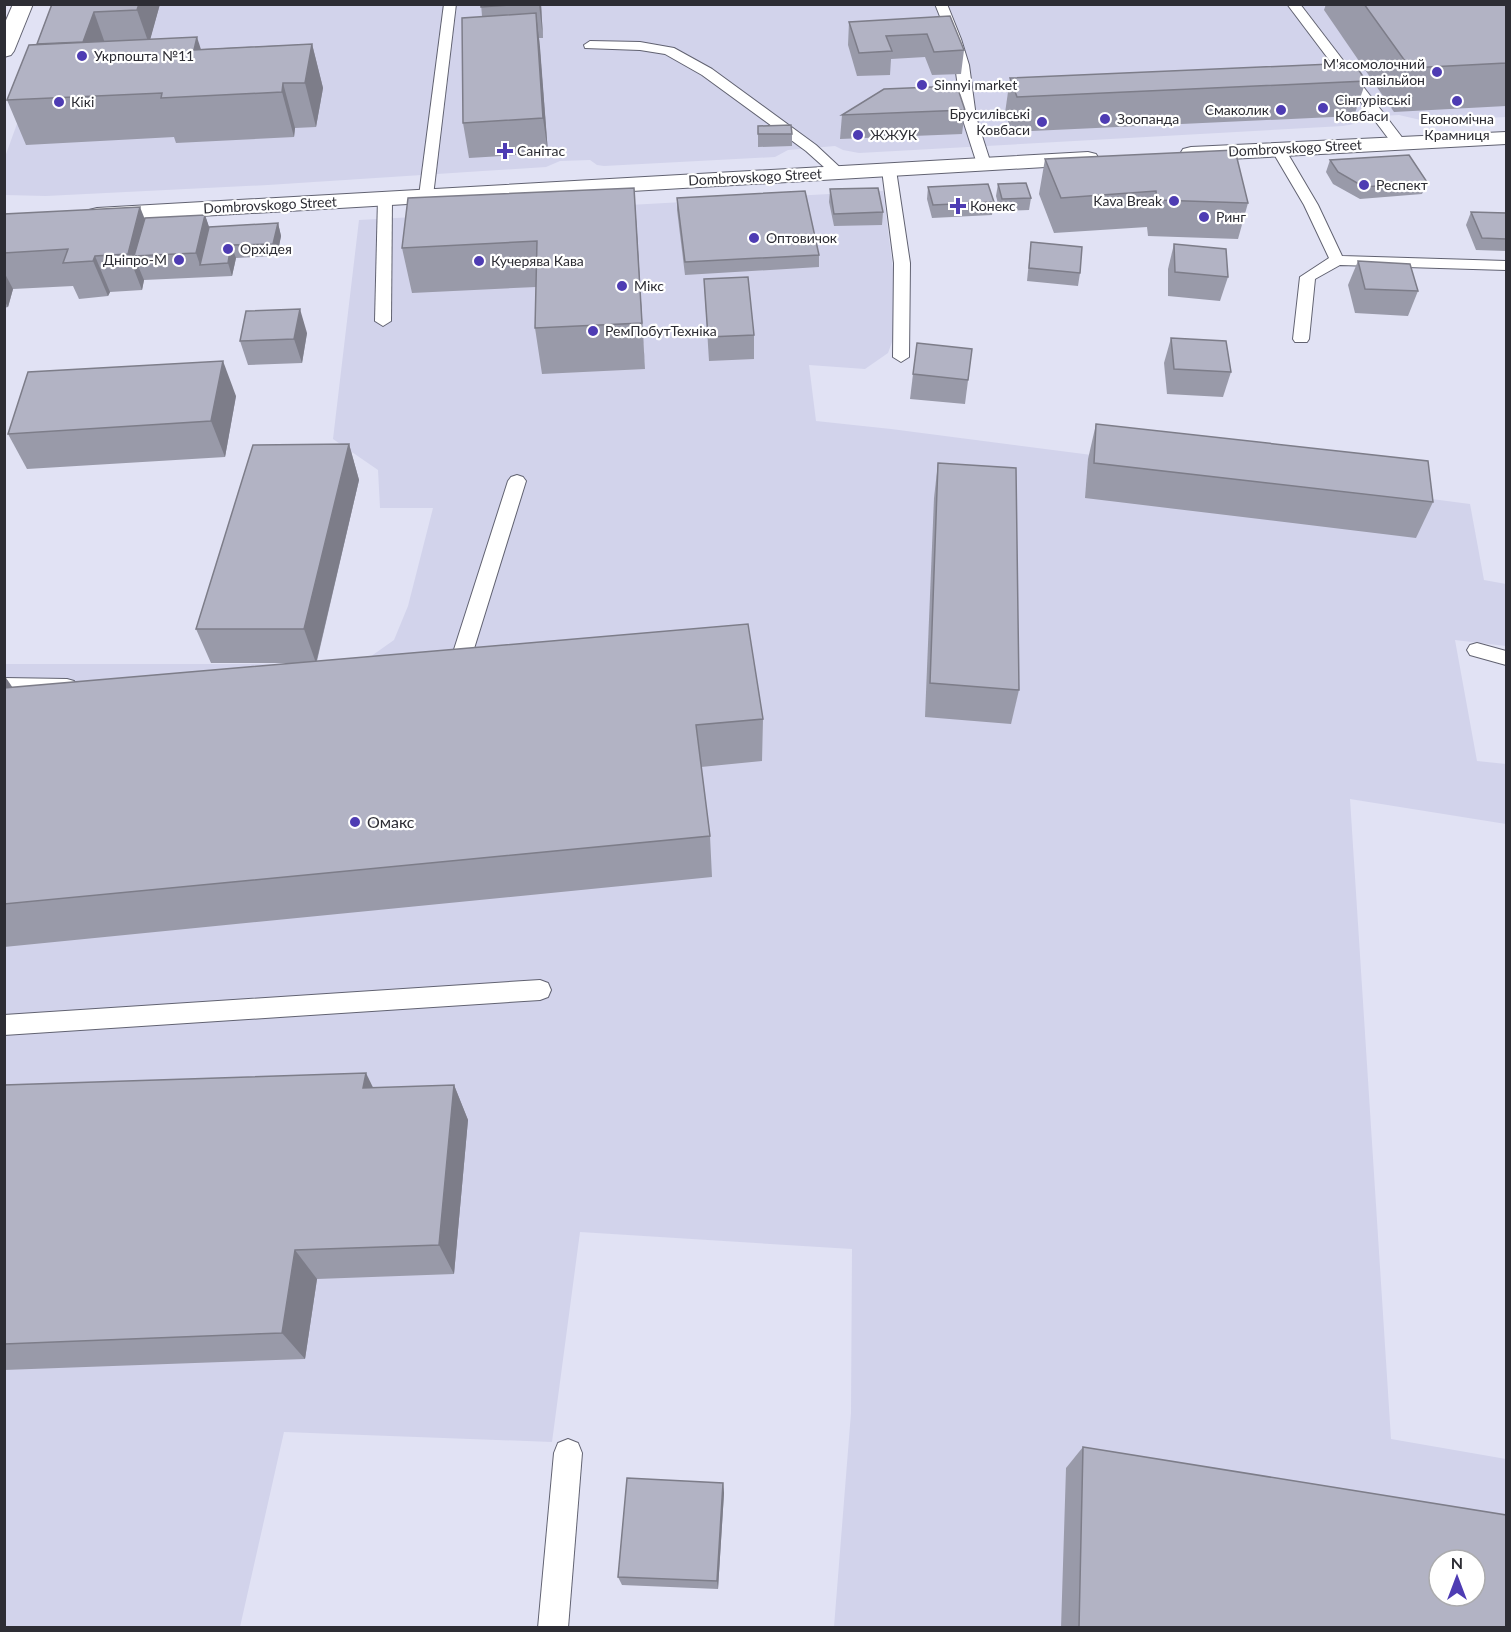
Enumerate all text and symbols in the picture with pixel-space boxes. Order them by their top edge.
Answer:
place label: Укрпошта №11 [94,47,194,64]
marker: Укрпошта №11 [75,49,89,63]
place label: М'ясомолочний павільйон [1323,55,1425,88]
marker: М'ясомолочний павільйон [1430,65,1444,79]
place label: Sinnyi market [934,76,1017,93]
marker: Sinnyi market [915,78,929,92]
place label: Сінгурівські Ковбаси [1335,91,1411,124]
place label: Кікі [71,93,94,110]
marker: Економічна Крамниця [1450,94,1464,108]
marker: Кікі [52,95,66,109]
place label: Смаколик [1205,101,1270,118]
marker: Сінгурівські Ковбаси [1316,101,1330,115]
marker: Смаколик [1274,103,1288,117]
place label: Брусилівські Ковбаси [950,105,1030,138]
place label: Зоопанда [1117,110,1179,127]
place label: Економічна Крамниця [1420,110,1494,143]
marker: Зоопанда [1098,112,1112,126]
marker: Брусилівські Ковбаси [1035,115,1049,129]
place label: ЖЖУК [870,126,918,143]
marker: ЖЖУК [851,128,865,142]
street label: Dombrovskogo Street [1228,136,1362,159]
place label: Санітас [517,142,566,159]
marker: Санітас [498,144,512,158]
street label: Dombrovskogo Street [688,165,822,188]
place label: Респект [1376,176,1428,193]
marker: Респект [1357,178,1371,192]
place label: Kava Break [1093,192,1163,209]
street label: Dombrovskogo Street [203,193,337,216]
marker: Kava Break [1167,194,1181,208]
place label: Конекс [970,197,1016,214]
marker: Конекс [951,199,965,213]
place label: Ринг [1216,208,1246,225]
marker: Ринг [1197,210,1211,224]
place label: Оптовичок [766,229,838,246]
marker: Оптовичок [747,231,761,245]
place label: Орхідея [240,240,292,257]
marker: Орхідея [221,242,235,256]
place label: Дніпро-М [103,251,167,268]
place label: Кучерява Кава [491,252,584,269]
marker: Дніпро-М [172,253,186,267]
marker: Кучерява Кава [472,254,486,268]
place label: Мікс [634,277,664,294]
marker: Мікс [615,279,629,293]
place label: РемПобутТехніка [605,322,717,339]
marker: РемПобутТехніка [586,324,600,338]
place label: Омакс [367,812,415,831]
marker: Омакс [348,815,362,829]
north arrow [1427,1548,1487,1608]
text: N [1451,1553,1463,1572]

